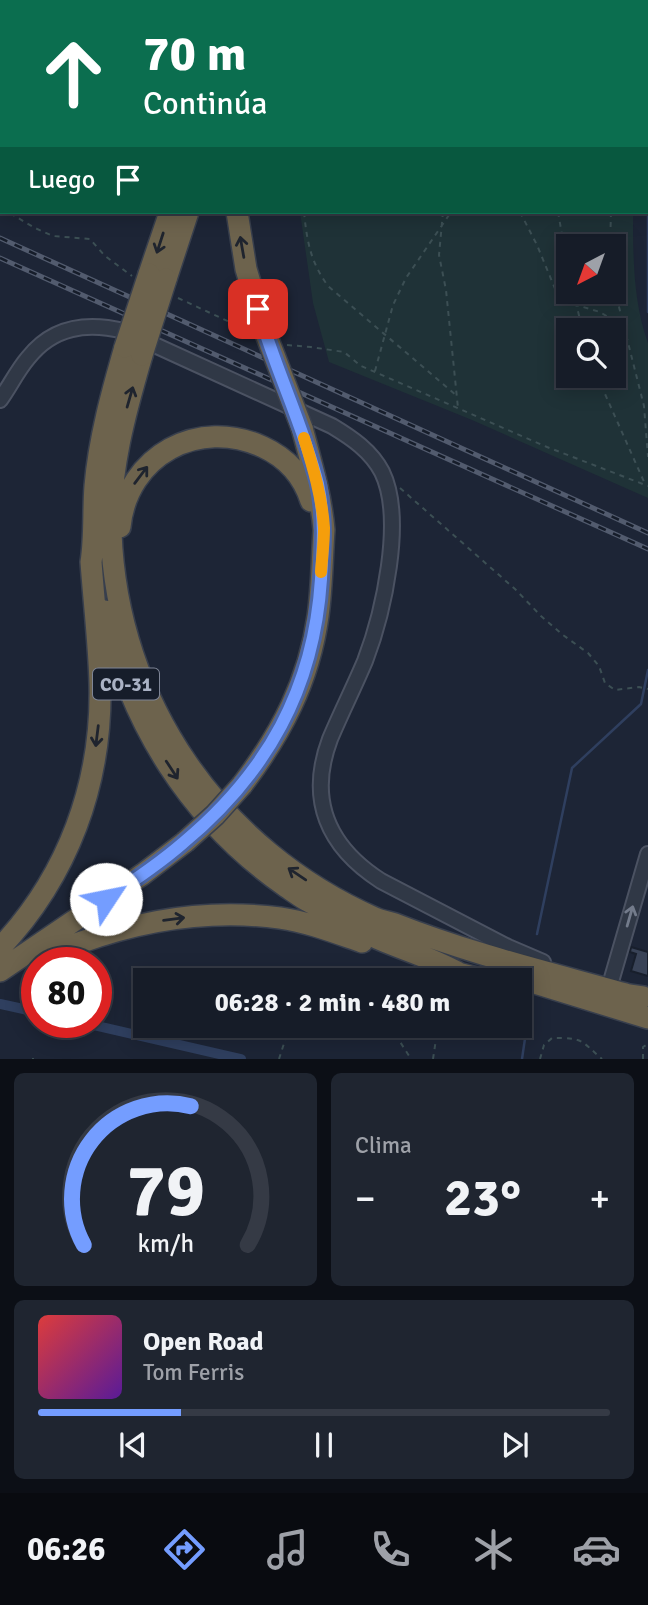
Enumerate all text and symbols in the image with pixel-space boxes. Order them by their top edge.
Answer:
text: 70 m [143,24,246,84]
icon: ahead [28,28,119,119]
text: Continúa [143,84,268,123]
icon: arrive [109,161,147,199]
text: Luego [28,164,95,196]
one-way arrow [153,231,165,253]
north arrow [556,234,626,304]
map controls [556,234,626,388]
one-way arrow [235,236,248,259]
pin [228,279,288,339]
icon: arrive [239,290,277,328]
button: search [556,318,626,388]
one-way arrow [124,386,137,408]
one-way arrow [133,465,148,484]
road number: CO-31 [93,668,159,699]
one-way arrow [91,724,104,747]
one-way arrow [164,760,179,779]
position arrow [69,862,143,936]
one-way arrow [288,867,307,881]
one-way arrow [624,905,637,928]
one-way arrow [162,912,185,925]
speed limit sign: 80 [21,947,112,1038]
text: 06:28 · 2 min · 480 m [215,987,450,1019]
text: Clima [355,1131,412,1160]
text: 79 [126,1148,205,1237]
text: 23° [444,1166,521,1230]
text: − [355,1175,376,1222]
text: + [589,1175,610,1222]
text: km/h [137,1228,194,1259]
text: Open Road [143,1326,264,1358]
text: Tom Ferris [143,1358,244,1387]
icon: previous [114,1426,152,1464]
icon: pause [305,1426,343,1464]
icon: next [496,1426,534,1464]
icon: directions [160,1525,209,1574]
icon: music [263,1525,312,1574]
icon: phone [366,1525,415,1574]
icon: climate [469,1525,518,1574]
icon: car [572,1525,621,1574]
text: 06:26 [27,1530,106,1569]

